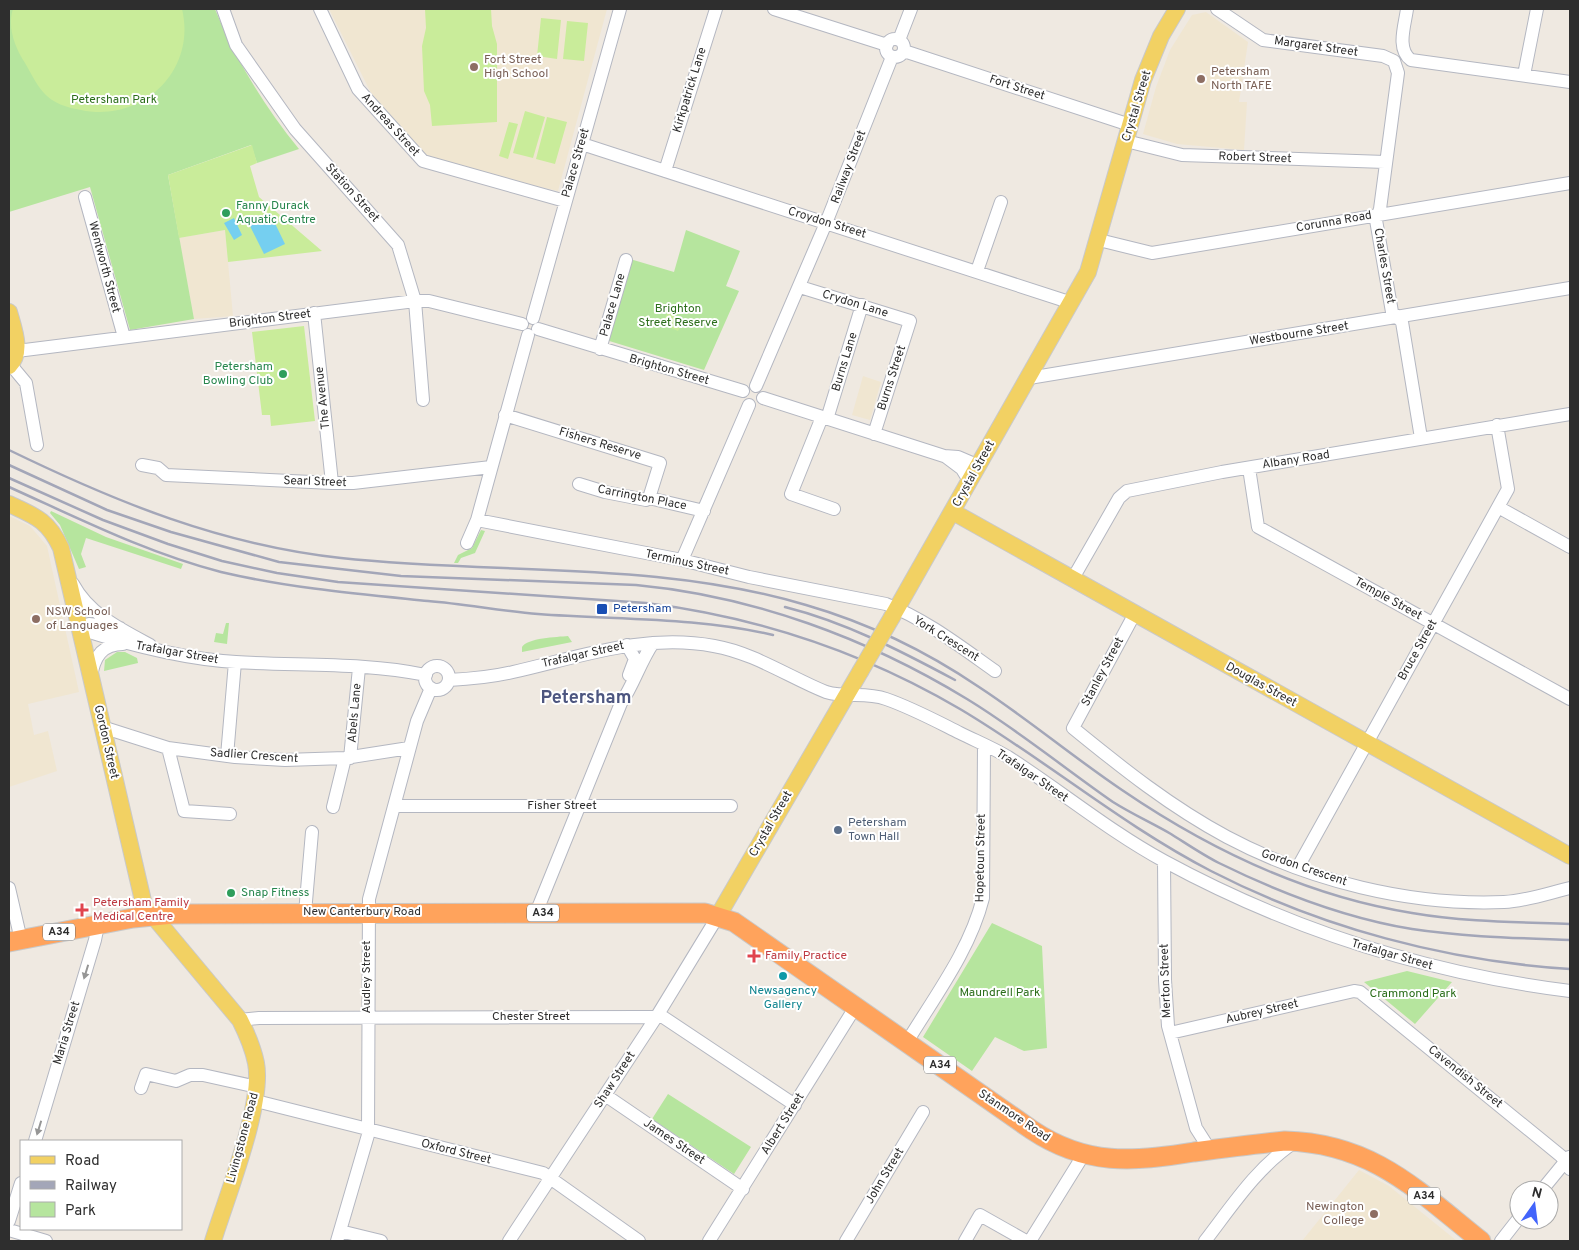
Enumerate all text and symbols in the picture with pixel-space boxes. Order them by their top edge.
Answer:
street label: Margaret Street [1273,33,1359,61]
street label: Kirkpatrick Lane [669,45,711,135]
place label: Fort Street High School [484,52,548,82]
marker: Fort Street High School [468,61,480,73]
place label: Petersham North TAFE [1211,64,1272,94]
street label: Crystal Street [1119,68,1155,144]
street label: Fort Street [987,71,1047,105]
marker: Petersham North TAFE [1195,73,1207,85]
street label: Andreas Street [357,90,423,160]
park label: Petersham Park [71,92,157,108]
street label: Palace Street [558,126,594,200]
street label: Railway Street [828,128,870,206]
street label: Robert Street [1218,149,1292,167]
street label: Station Street [321,160,383,226]
place label: Fanny Durack Aquatic Centre [236,198,316,228]
street label: Croydon Street [786,203,868,243]
marker: Fanny Durack Aquatic Centre [220,207,232,219]
street label: Corunna Road [1295,207,1373,237]
street label: Wentworth Street [84,219,124,315]
street label: Charles Street [1369,227,1399,305]
street label: Palace Lane [596,271,630,339]
street label: Crydon Lane [820,286,890,322]
park label: Brighton Street Reserve [638,301,718,331]
street label: Brighton Street [228,306,312,332]
street label: Westbourne Street [1248,318,1350,350]
street label: Burns Lane [828,330,862,394]
street label: Burns Street [874,343,910,413]
street label: Brighton Street [627,351,711,389]
place label: Petersham Bowling Club [203,359,273,389]
street label: The Avenue [312,366,334,430]
marker: Petersham Bowling Club [277,368,289,380]
street label: Fishers Reserve [557,424,643,464]
street label: Crystal Street [949,438,999,510]
street label: Albany Road [1261,447,1331,473]
street label: Searl Street [283,473,347,491]
street label: Carrington Place [596,482,688,514]
street label: Terminus Street [644,546,730,580]
street label: Temple Street [1351,574,1425,624]
place label: Petersham [613,601,672,617]
marker: Petersham [595,602,609,616]
place label: NSW School of Languages [46,604,118,634]
street label: York Crescent [910,612,982,666]
marker: NSW School of Languages [30,613,42,625]
street label: Bruce Street [1395,617,1441,683]
street label: Stanley Street [1078,635,1128,709]
street label: Trafalgar Street [134,638,220,668]
street label: Trafalgar Street [540,638,626,672]
street label: Douglas Street [1223,659,1299,711]
street label: Abels Lane [344,683,366,743]
district label: Petersham [540,687,632,710]
street label: Gordon Street [90,704,122,780]
street label: Sadlier Crescent [209,745,299,767]
street label: Trafalgar Street [993,746,1071,806]
street label: Crystal Street [746,788,796,860]
street label: Fisher Street [527,798,597,814]
street label: Hopetoun Street [972,813,990,903]
place label: Petersham Town Hall [848,815,907,845]
marker: Petersham Town Hall [832,824,844,836]
street label: Gordon Crescent [1259,846,1349,890]
place label: Snap Fitness [241,885,309,901]
marker: Snap Fitness [225,887,237,899]
place label: Petersham Family Medical Centre [93,895,189,925]
marker: Petersham Family Medical Centre [75,903,89,917]
street label: New Canterbury Road [303,904,421,920]
road number: A34 [527,904,559,921]
road number: A34 [43,924,75,940]
street label: Trafalgar Street [1349,936,1435,974]
street label: Audley Street [359,940,375,1014]
street label: Merton Street [1157,943,1175,1019]
place label: Family Practice [765,948,847,964]
marker: Family Practice [747,949,761,963]
one-way arrow [81,965,89,980]
marker: Newsagency Gallery [777,970,789,982]
place label: Newsagency Gallery [749,983,817,1013]
park label: Maundrell Park [960,985,1040,1001]
park label: Crammond Park [1369,986,1457,1002]
street label: Aubrey Street [1224,996,1300,1028]
street label: Maria Street [50,999,84,1067]
street label: Chester Street [492,1009,570,1025]
street label: Cavendish Street [1424,1042,1506,1112]
street label: Shaw Street [591,1049,639,1111]
road number: A34 [924,1056,956,1074]
street label: Stanmore Road [975,1086,1053,1146]
street label: Albert Street [758,1090,808,1158]
street label: Livingstone Road [223,1091,263,1185]
street label: James Street [640,1115,708,1169]
one-way arrow [34,1120,42,1135]
street label: Oxford Street [419,1136,493,1168]
legend [20,1140,182,1230]
street label: John Street [862,1145,908,1207]
text: Road [65,1152,100,1171]
text: Railway [65,1177,117,1196]
north arrow [1509,1180,1559,1230]
text: N [1530,1184,1544,1203]
road number: A34 [1408,1188,1440,1204]
place label: Newington College [1306,1199,1364,1229]
text: Park [65,1202,96,1221]
marker: Newington College [1368,1208,1380,1220]

